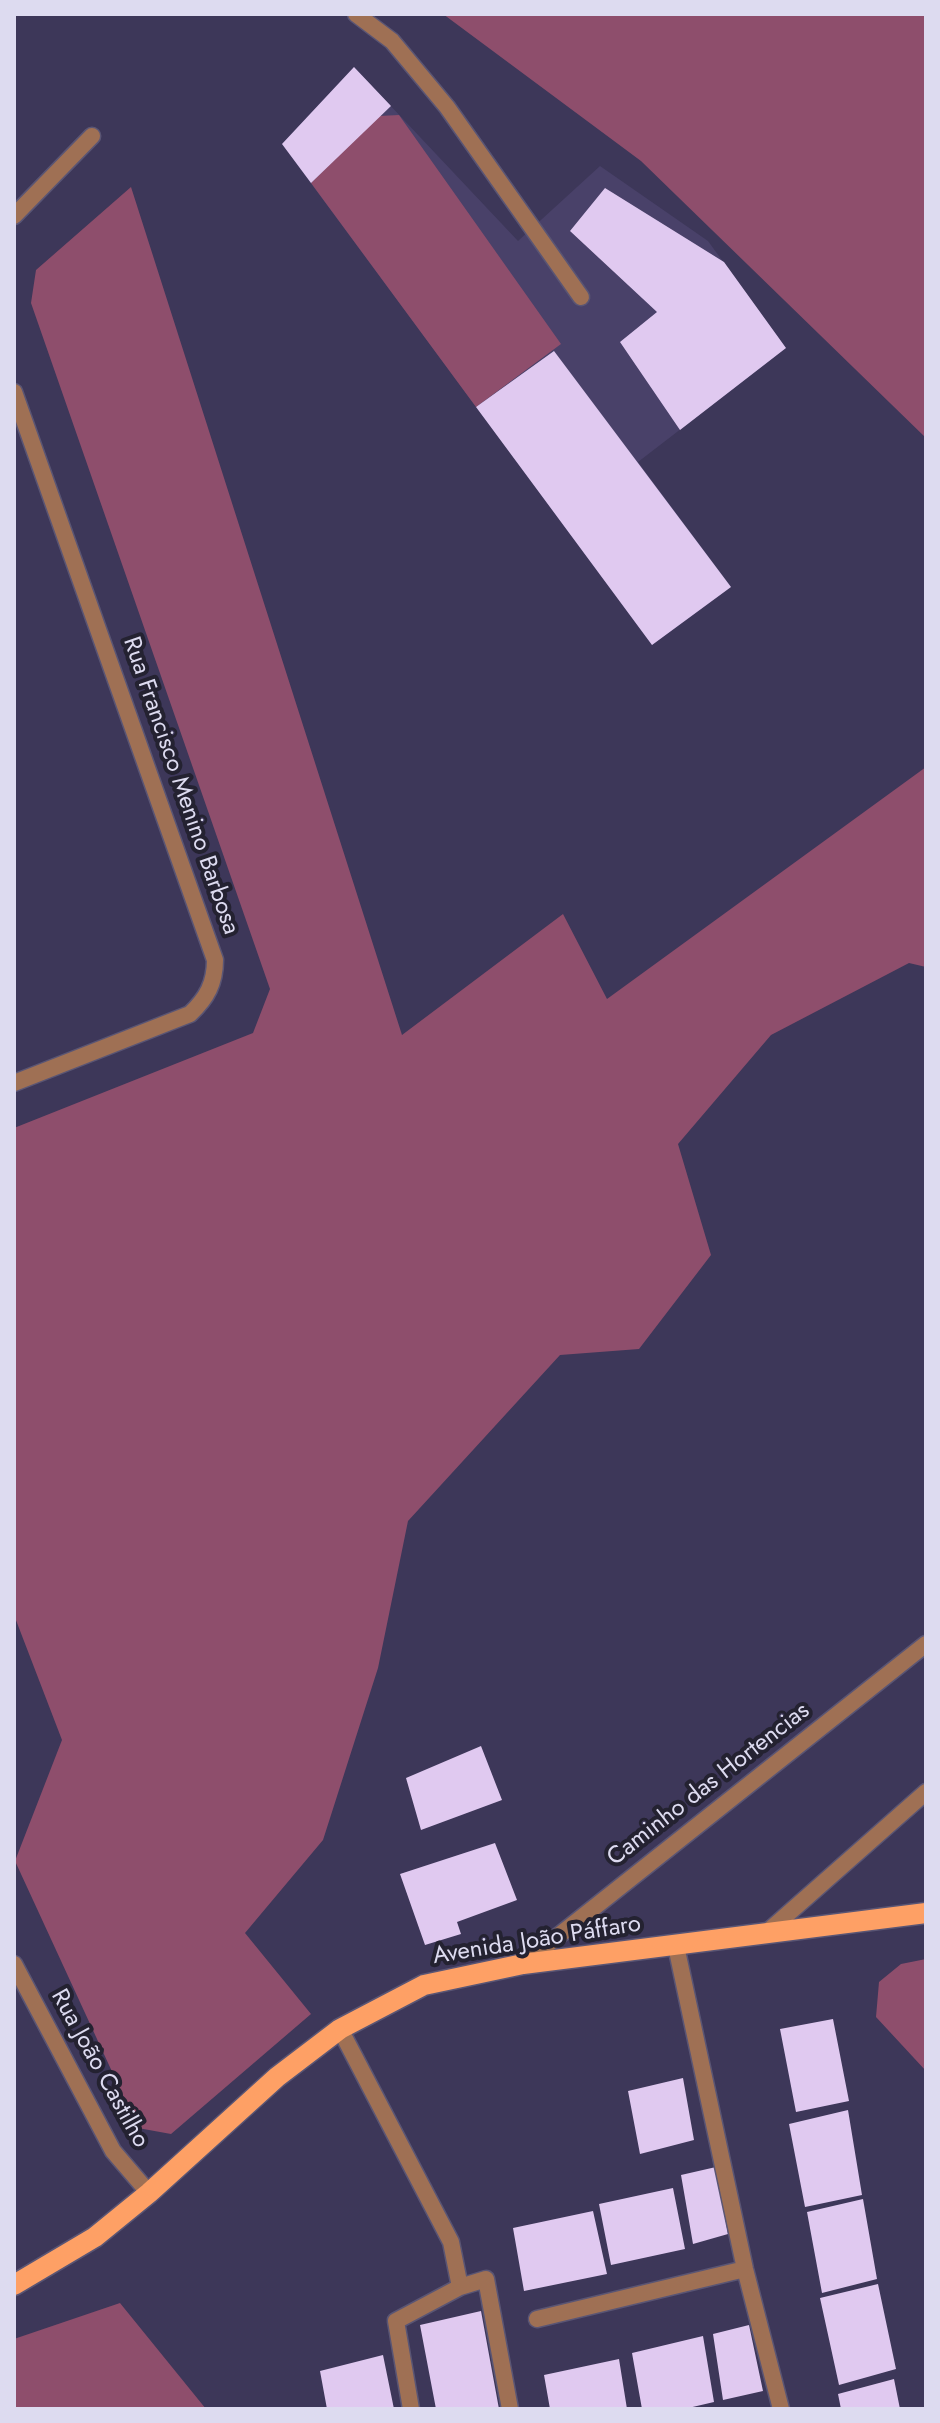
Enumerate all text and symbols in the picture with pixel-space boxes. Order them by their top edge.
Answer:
street label: Rua Francisco Menino Barbosa [116,634,244,938]
street label: Caminho das Hortencias [602,1697,816,1873]
street label: Avenida João Páffaro [431,1910,643,1972]
street label: Rua João Castilho [44,1985,154,2153]

